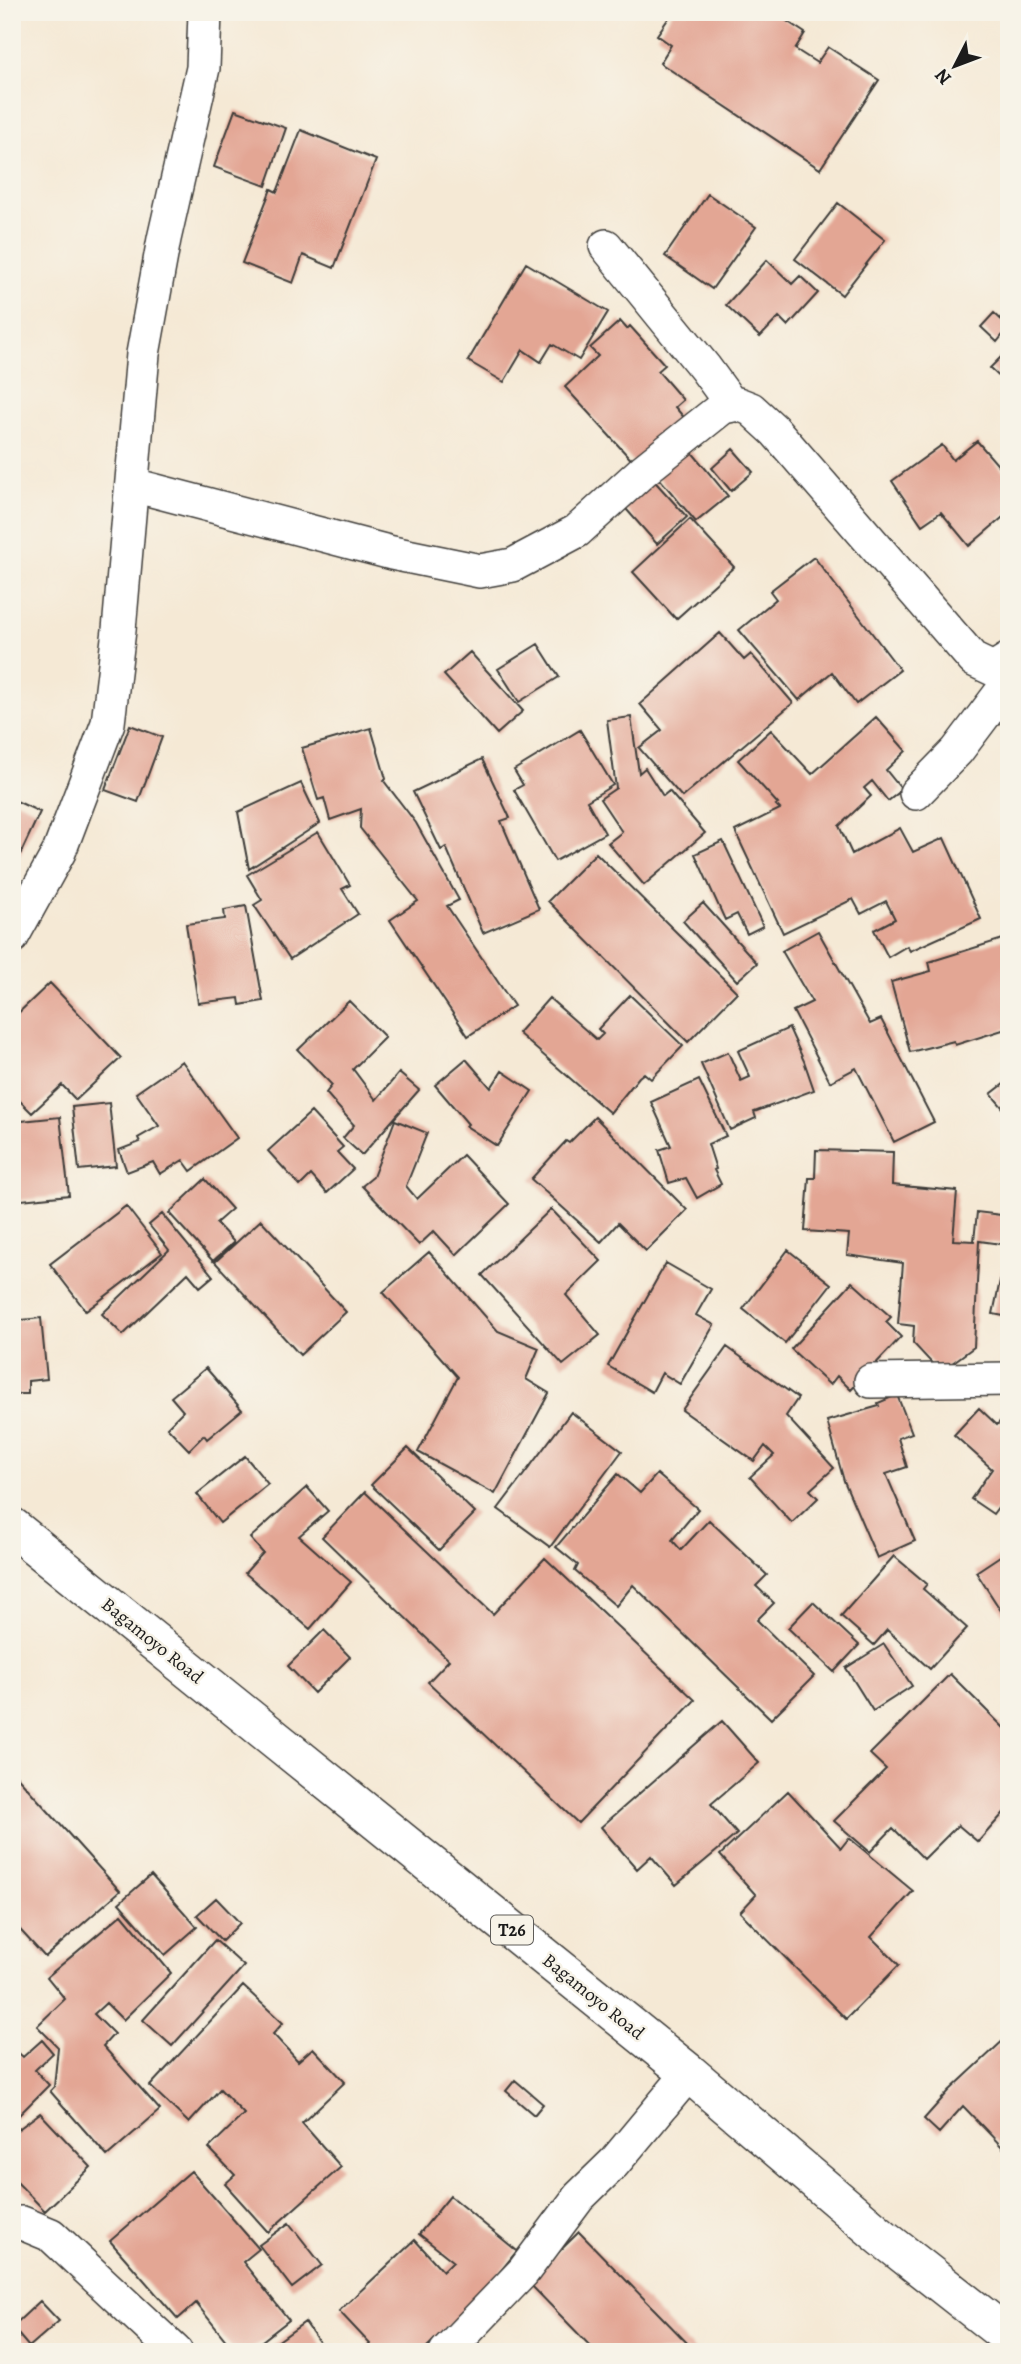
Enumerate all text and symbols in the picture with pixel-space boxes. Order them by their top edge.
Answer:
north arrow [920,32,990,102]
text: N [929,63,957,91]
street label: Bagamoyo Road [96,1592,209,1690]
road number: T26 [491,1916,533,1944]
street label: Bagamoyo Road [537,1948,650,2046]

